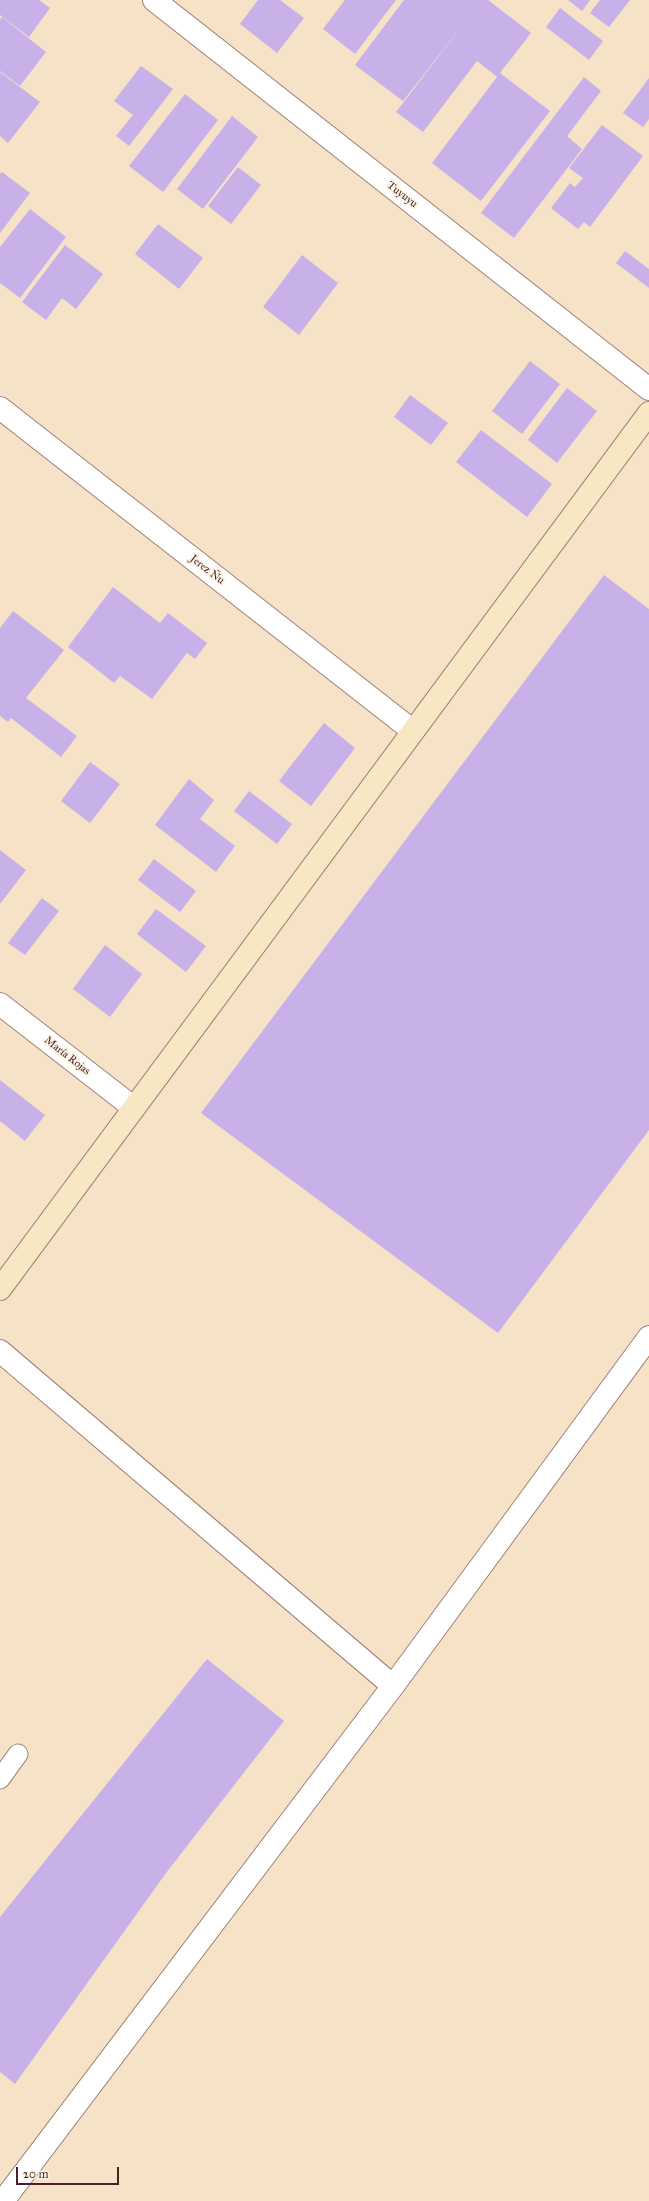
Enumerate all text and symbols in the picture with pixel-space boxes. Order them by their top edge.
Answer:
street label: Tuyuyu [384,179,420,211]
street label: Jerez Ñu [187,553,227,587]
street label: María Rojas [41,1034,93,1078]
scale bar [18,2159,121,2185]
text: 20 m [23,2167,49,2181]

